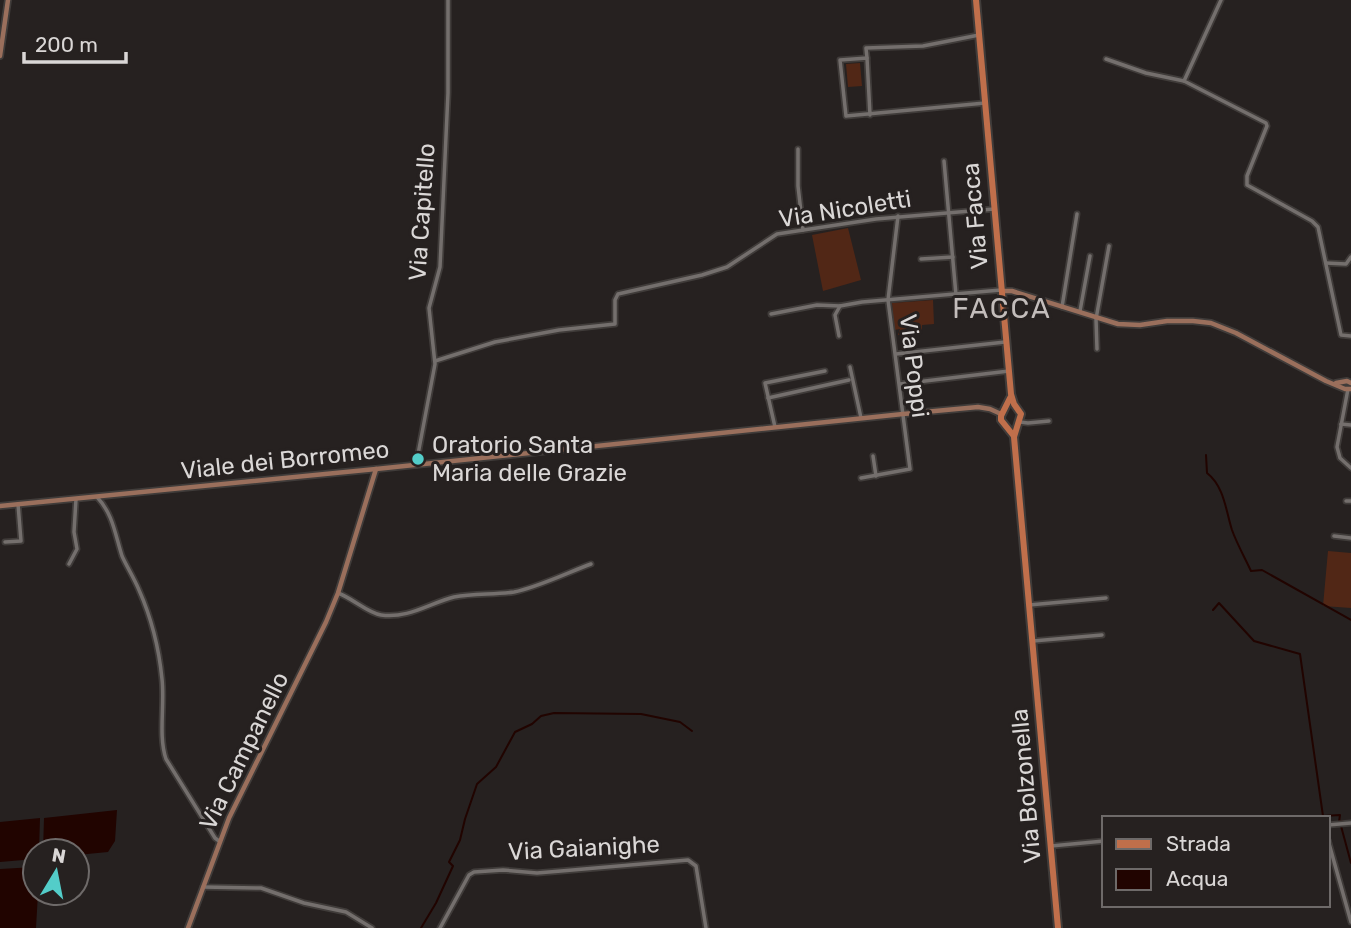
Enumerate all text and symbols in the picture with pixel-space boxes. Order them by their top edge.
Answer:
scale bar [24,21,126,65]
text: 200 m [35,32,98,57]
street label: Via Capitello [403,142,441,282]
street label: Via Facca [956,162,994,270]
street label: Via Nicoletti [777,185,913,233]
district label: FACCA [952,292,1052,325]
street label: Via Poppi [894,313,934,419]
place label: Oratorio Santa Maria delle Grazie [432,431,627,487]
street label: Viale dei Borromeo [179,435,391,485]
marker: Oratorio Santa Maria delle Grazie [410,451,426,467]
street label: Via Campanello [194,668,294,834]
street label: Via Bolzonella [1005,708,1047,864]
legend [1102,816,1330,907]
street label: Via Gaianighe [507,830,661,866]
text: Strada [1166,831,1231,856]
north arrow [21,837,91,907]
text: N [50,843,68,868]
text: Acqua [1166,866,1228,891]

